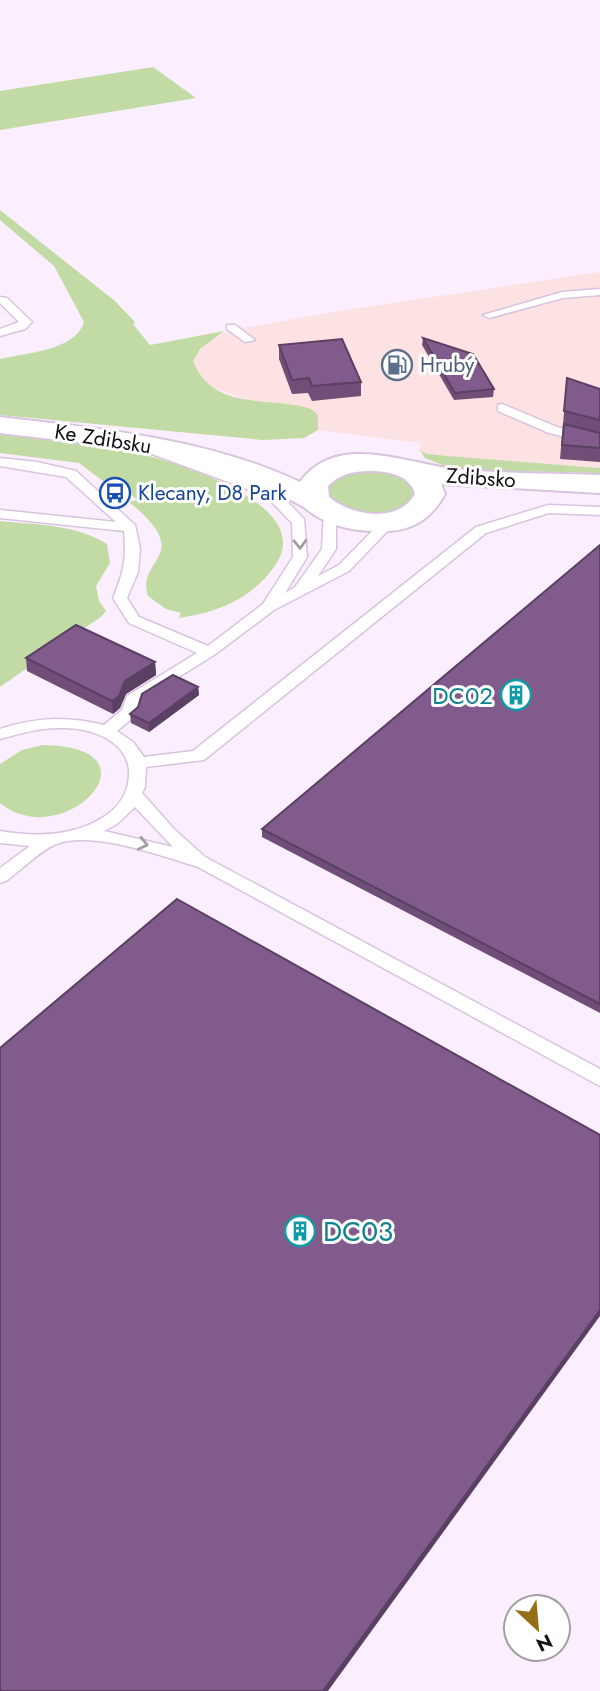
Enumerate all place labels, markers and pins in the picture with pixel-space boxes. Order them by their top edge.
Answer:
fuel station icon: Hrubý [380,348,414,382]
place label: Hrubý [420,350,475,380]
bus stop icon: Klecany, D8 Park [98,476,132,510]
place label: Klecany, D8 Park [138,478,288,508]
place label: DC02 [432,678,493,713]
building icon: DC02 [499,678,533,712]
place label: DC03 [323,1211,393,1252]
building icon: DC03 [283,1214,317,1248]

